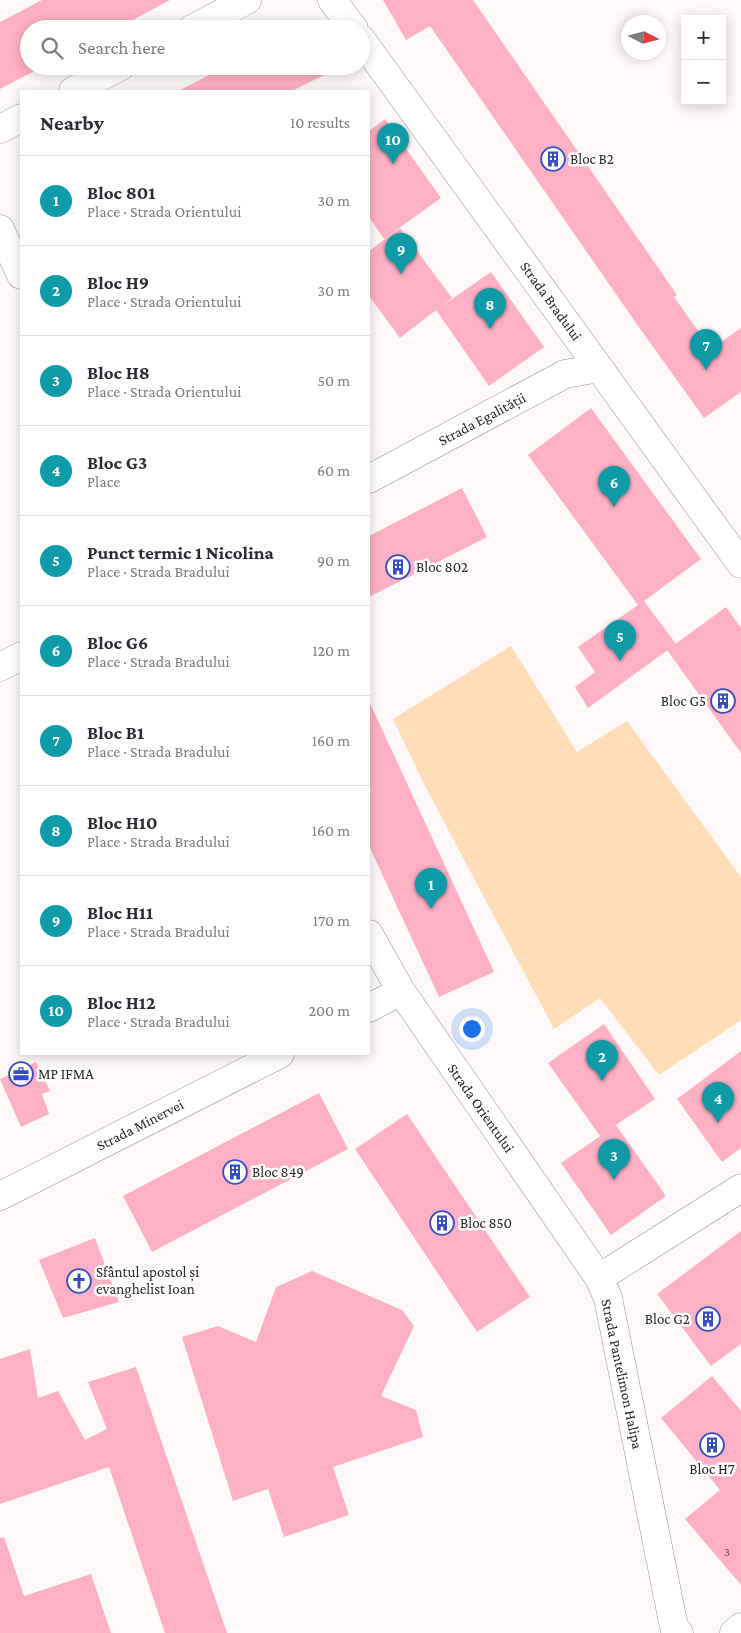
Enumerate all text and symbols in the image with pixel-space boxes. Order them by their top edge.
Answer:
north arrow [621,15,666,60]
map controls [681,15,726,105]
button: + [681,15,726,60]
search box [20,20,370,75]
icon: search [38,34,66,62]
text: Search here [78,37,165,58]
button: − [681,60,726,105]
text: Nearby [40,111,104,135]
text: 10 results [290,114,350,131]
pin: 10 [377,123,409,164]
building icon: Bloc B2 [540,146,566,172]
place label: Bloc B2 [570,151,614,167]
text: Bloc 801 [87,182,155,203]
text: 1 [53,192,59,209]
text: 30 m [318,192,350,209]
text: Place · Strada Orientului [87,203,241,220]
pin: 9 [385,233,417,274]
street label: Strada Bradului [517,258,585,344]
text: Bloc H9 [87,272,149,293]
text: 2 [52,282,60,299]
text: 30 m [318,282,350,299]
pin: 8 [474,288,506,329]
text: Place · Strada Orientului [87,293,241,310]
pin: 7 [690,329,722,370]
text: Bloc H8 [87,362,150,383]
text: 3 [52,372,60,389]
text: 50 m [318,372,350,389]
text: Place · Strada Orientului [87,383,241,400]
street label: Strada Egalității [436,389,529,450]
text: Bloc G3 [87,452,147,473]
text: 4 [52,462,60,479]
text: 60 m [317,462,350,479]
pin: 6 [598,466,630,507]
text: Place [87,473,120,490]
text: Punct termic 1 Nicolina [87,542,274,563]
text: 5 [52,552,60,569]
text: 90 m [317,552,350,569]
building icon: Bloc 802 [385,554,411,580]
place label: Bloc 802 [416,559,468,575]
text: Place · Strada Bradului [87,563,230,580]
pin: 5 [604,620,636,661]
text: Bloc G6 [87,632,148,653]
text: 6 [52,642,60,659]
text: 120 m [312,642,350,659]
text: Place · Strada Bradului [87,653,230,670]
building icon: Bloc G5 [710,688,736,714]
place label: Bloc G5 [661,693,706,709]
text: Bloc B1 [87,722,144,743]
text: 7 [52,732,60,749]
text: 160 m [312,732,350,749]
text: Place · Strada Bradului [87,743,230,760]
text: Bloc H10 [87,812,157,833]
text: 8 [51,822,61,839]
text: 160 m [312,822,350,839]
text: Place · Strada Bradului [87,833,230,850]
pin: 1 [415,868,447,909]
text: Bloc H11 [87,902,153,923]
text: 9 [52,912,60,929]
text: 170 m [313,912,350,929]
text: Place · Strada Bradului [87,923,230,940]
text: Bloc H12 [87,992,156,1013]
text: 10 [48,1002,64,1019]
text: 200 m [308,1002,350,1019]
text: Place · Strada Bradului [87,1013,230,1030]
your location [459,1016,485,1042]
pin: 2 [586,1040,618,1081]
office icon: MP IFMA [8,1061,34,1087]
street label: Strada Orientului [445,1061,518,1155]
place label: MP IFMA [38,1066,94,1082]
pin: 4 [702,1082,734,1123]
street label: Strada Minervei [94,1096,186,1154]
pin: 3 [598,1139,630,1180]
building icon: Bloc 849 [222,1159,248,1185]
place label: Bloc 849 [252,1164,304,1180]
building icon: Bloc 850 [429,1210,455,1236]
place label: Bloc 850 [460,1215,512,1231]
place label: Sfântul apostol și evanghelist Ioan [96,1264,199,1298]
church icon: Sfântul apostol și evanghelist Ioan [66,1268,92,1294]
street label: Strada Pantelimon Halipa [597,1297,646,1451]
building icon: Bloc G2 [695,1306,721,1332]
place label: Bloc G2 [645,1311,690,1327]
building icon: Bloc H7 [699,1432,725,1458]
place label: Bloc H7 [689,1461,735,1477]
house number: 3 [724,1545,730,1559]

